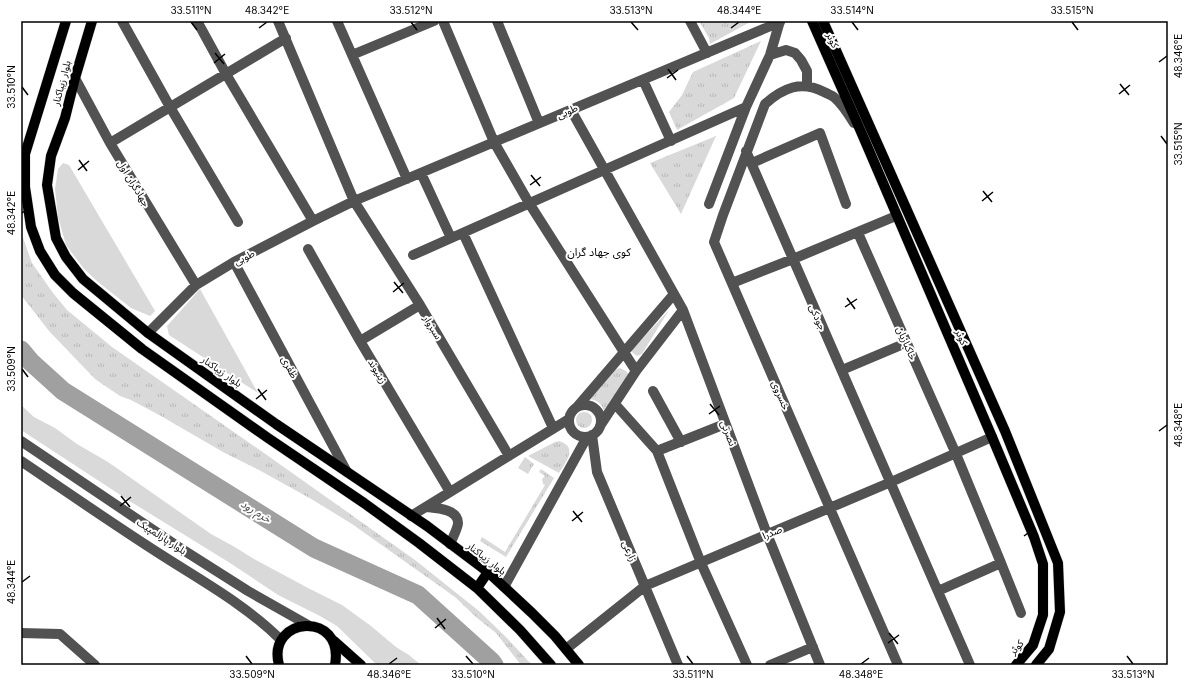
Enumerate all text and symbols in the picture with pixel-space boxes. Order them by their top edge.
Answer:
text: 33.511°N [170,4,212,16]
text: 48.342°E [245,4,289,16]
text: 33.512°N [389,4,433,16]
text: 33.513°N [609,4,653,16]
text: 48.344°E [717,4,761,16]
text: 33.514°N [830,4,874,16]
text: 33.515°N [1050,4,1094,16]
street label: کوثر [823,29,842,51]
text: 48.346°E [1172,34,1184,78]
street label: بلوار زیباکنار [49,59,74,108]
text: 33.510°N [5,65,17,109]
street label: طوبی [555,101,580,122]
text: 33.515°N [1172,122,1184,166]
street label: جهادگران اول [115,157,153,209]
text: 48.342°E [5,191,17,235]
district label: کوی جهاد گران [567,245,631,259]
street label: طوبی [232,247,257,268]
street label: جودکی [806,302,829,332]
street label: سبزوار [420,312,445,342]
street label: خاکبازیان [893,324,920,362]
street label: کوثر [952,326,971,348]
text: 33.509°N [5,346,17,392]
street label: بلوار زیباکنار [198,352,245,390]
street label: ظفری [278,354,301,381]
street label: زینیوند [365,357,390,386]
street label: خسروی [769,379,793,412]
text: 48.348°E [1172,403,1184,447]
street label: نصرتی [718,419,739,448]
water label: خرم رود [237,496,274,528]
street label: بلوار پارالمپیک [134,516,189,558]
street label: صدرا [760,523,784,542]
street label: بلوار زیباکنار [464,538,509,578]
street label: زارعی [619,539,640,564]
text: 48.344°E [5,560,17,604]
street label: کوثر [1006,636,1027,658]
text: 33.509°N [229,668,275,680]
text: 48.346°E [367,668,411,680]
text: 33.510°N [451,668,495,680]
text: 33.511°N [672,668,714,680]
text: 48.348°E [839,668,883,680]
text: 33.513°N [1111,668,1155,680]

